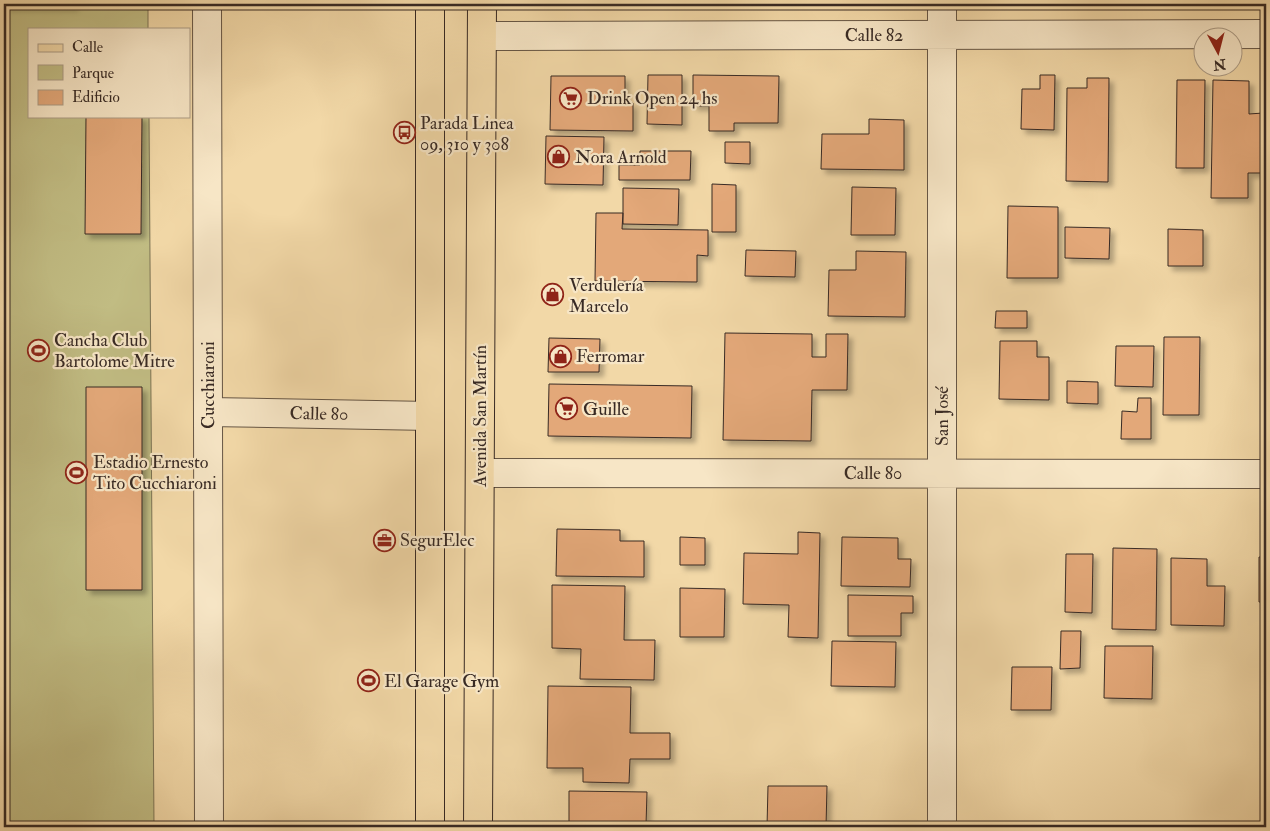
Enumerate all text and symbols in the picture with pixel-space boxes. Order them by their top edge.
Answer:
street label: Calle 82 [845,24,903,47]
legend [28,28,190,118]
north arrow [1192,28,1242,78]
text: Calle [72,38,103,57]
text: N [1212,55,1228,74]
text: Parque [72,64,114,83]
supermarket icon: Drink Open 24 hs [559,86,583,110]
place label: Drink Open 24 hs [587,87,717,110]
text: Edificio [72,88,120,107]
place label: Parada Linea 09, 310 y 308 [420,112,514,156]
bus stop icon: Parada Linea 09, 310 y 308 [392,121,416,145]
shop icon: Nora Arnold [547,145,571,169]
place label: Nora Arnold [575,146,667,169]
place label: Verdulería Marcelo [569,274,644,318]
shop icon: Verdulería Marcelo [541,283,565,307]
place label: Cancha Club Bartolome Mitre [54,329,175,373]
sports icon: Cancha Club Bartolome Mitre [26,338,50,362]
street label: Cucchiaroni [197,341,220,429]
shop icon: Ferromar [548,344,572,368]
street label: Avenida San Martín [469,345,492,488]
place label: Ferromar [576,345,645,368]
street label: San José [931,386,954,446]
supermarket icon: Guille [555,397,579,421]
place label: Guille [583,398,629,421]
street label: Calle 80 [289,402,349,426]
place label: Estadio Ernesto Tito Cucchiaroni [93,451,217,495]
sports icon: Estadio Ernesto Tito Cucchiaroni [65,460,89,484]
street label: Calle 80 [844,462,902,485]
office icon: SegurElec [372,528,396,552]
place label: SegurElec [400,529,475,552]
sports icon: El Garage Gym [356,669,380,693]
place label: El Garage Gym [384,670,499,693]

